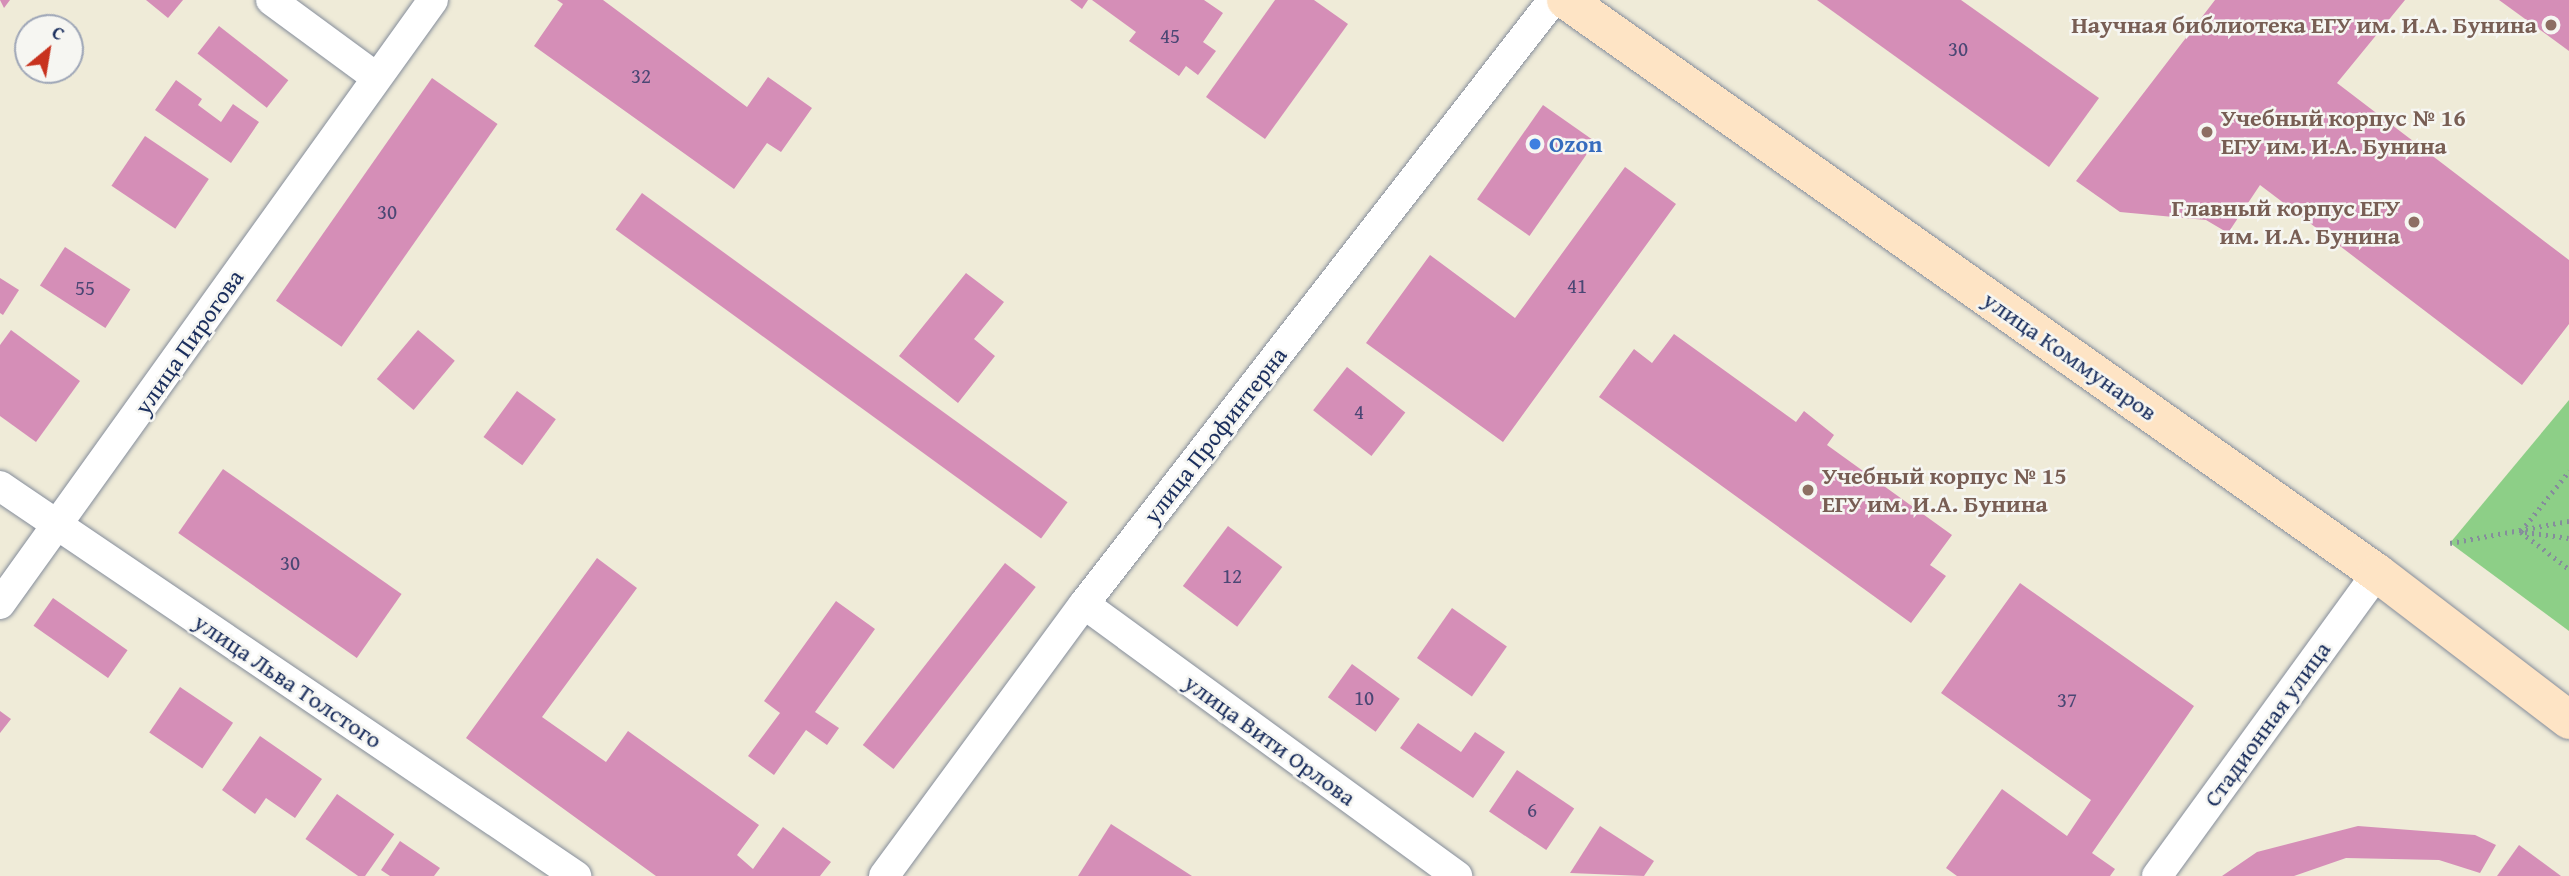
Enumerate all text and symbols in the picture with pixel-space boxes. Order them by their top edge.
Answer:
place label: Научная библиотека ЕГУ им. И.А. Бунина [2071,11,2537,39]
north arrow [14,14,84,84]
marker: Научная библиотека ЕГУ им. И.А. Бунина [2543,17,2559,33]
text: С [47,18,70,47]
house number: 45 [1160,23,1180,49]
house number: 30 [1948,36,1968,62]
house number: 32 [631,63,651,89]
place label: Учебный корпус № 16 ЕГУ им. И.А. Бунина [2221,104,2466,160]
marker: Учебный корпус № 16 ЕГУ им. И.А. Бунина [2199,124,2215,140]
place label: Ozon [1549,130,1602,158]
marker: Ozon [1527,136,1543,152]
place label: Главный корпус ЕГУ им. И.А. Бунина [2172,194,2400,250]
house number: 30 [377,199,397,225]
marker: Главный корпус ЕГУ им. И.А. Бунина [2406,214,2422,230]
street label: улица Пирогова [128,264,250,420]
house number: 41 [1567,273,1587,299]
house number: 55 [75,275,95,301]
street label: улица Коммунаров [1977,285,2163,427]
street label: улица Профинтерна [1137,341,1293,529]
house number: 4 [1354,399,1364,425]
place label: Учебный корпус № 15 ЕГУ им. И.А. Бунина [1822,462,2067,518]
marker: Учебный корпус № 15 ЕГУ им. И.А. Бунина [1800,482,1816,498]
house number: 30 [280,550,300,576]
house number: 12 [1222,563,1242,589]
street label: улица Льва Толстого [188,607,388,755]
street label: Стадионная улица [2197,636,2337,812]
street label: улица Вити Орлова [1179,668,1361,812]
house number: 10 [1354,685,1374,711]
house number: 37 [2057,687,2077,713]
house number: 6 [1527,797,1537,823]

